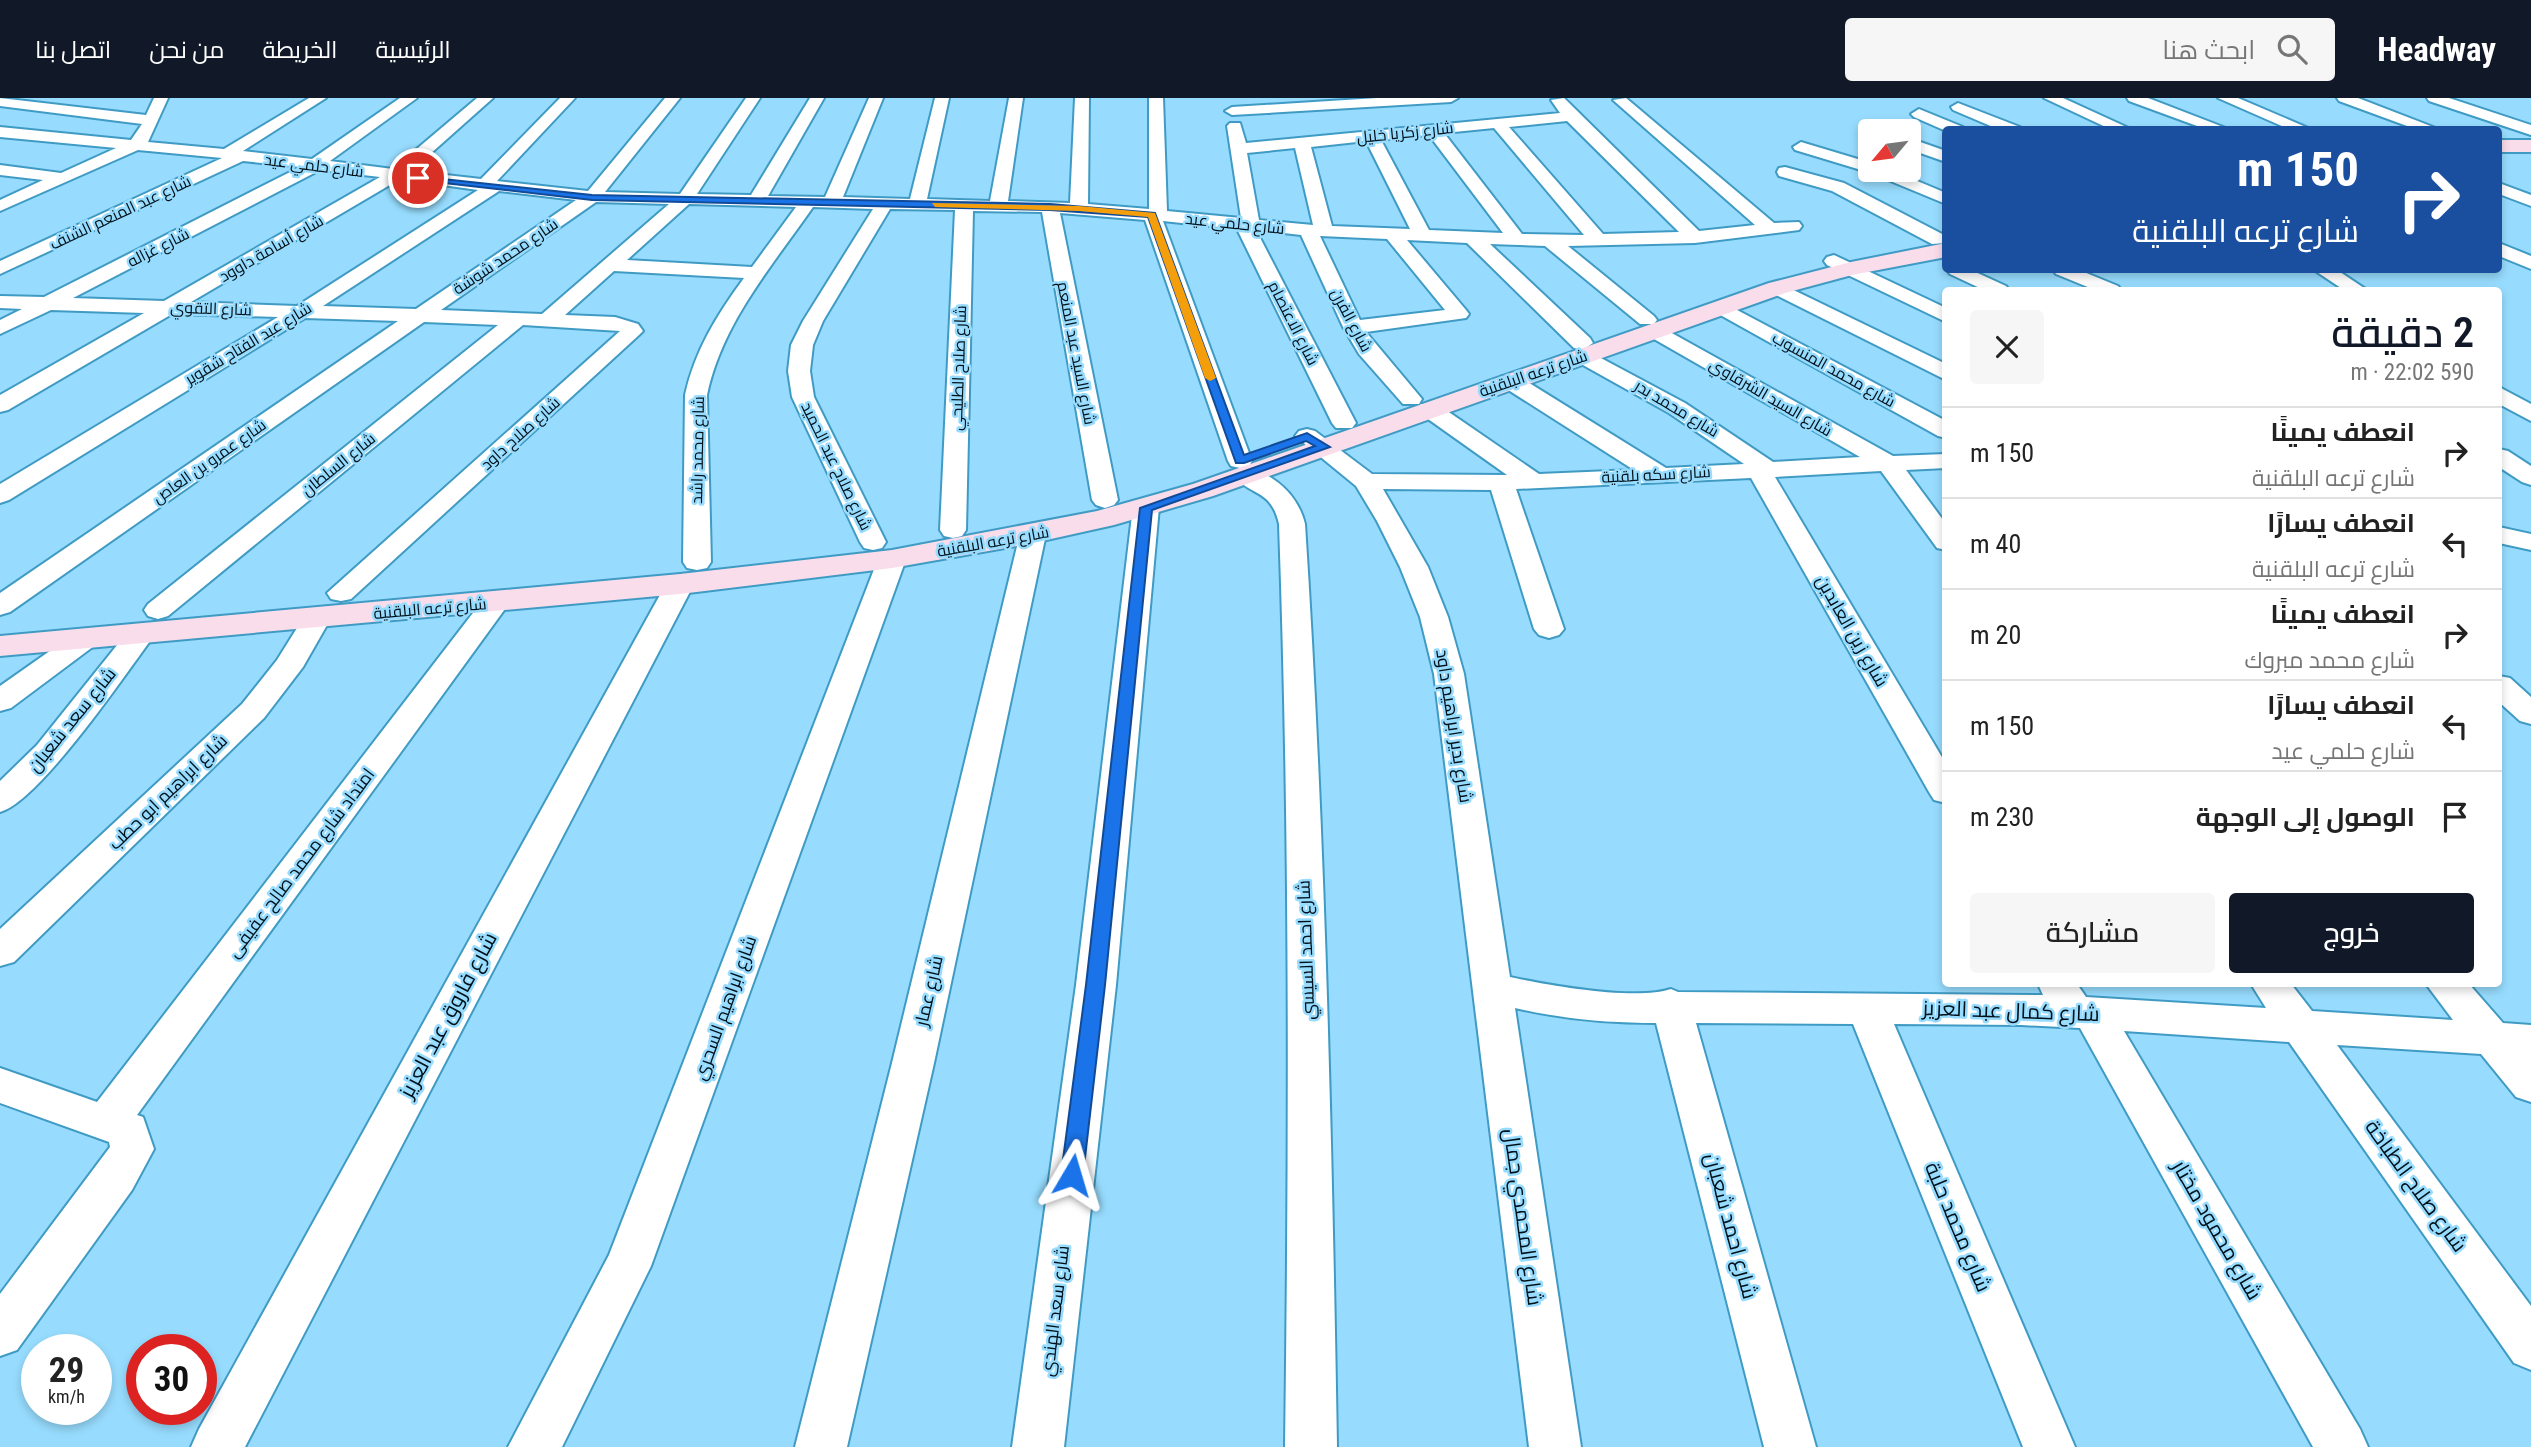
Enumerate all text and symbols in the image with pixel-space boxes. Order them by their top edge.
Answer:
search box [1845,18,2335,81]
icon: search [2273,30,2311,68]
text: Headway [2377,30,2496,69]
text: ابحث هنا [2162,35,2255,65]
text: اتصل بنا [35,36,111,64]
text: من نحن [149,36,225,64]
text: الخريطة [263,36,337,64]
text: الرئيسية [375,36,451,64]
street label: شارع زكريا خليل [1356,118,1455,149]
north arrow [1858,119,1922,182]
map controls [1858,119,1921,182]
text: 150 m [2237,141,2359,198]
pin [388,148,448,208]
street label: شارع حلمي عيد [263,150,365,185]
icon: right [2383,154,2474,245]
icon: arrive [399,159,437,197]
street label: شارع عبد المنعم الشنف [47,171,195,255]
street label: شارع حلمي عيد [1184,209,1286,242]
street label: شارع أسامة داوود [216,211,328,288]
text: شارع ترعه البلقنية [2132,212,2359,250]
street label: شارع محمد شوشة [449,214,563,300]
street label: شارع غزاله [124,224,193,273]
street label: شارع الاعتصام [1262,278,1323,369]
street label: شارع السيد عبد المنعم [1051,280,1100,427]
street label: شارع الفرن [1325,285,1376,356]
street label: شارع التقوي [170,298,252,323]
street label: شارع عبد الفتاح شقوير [181,298,316,391]
street label: شارع صلاح الطليحي [947,305,974,431]
text: 2 دقيقة [2331,308,2474,357]
button: close [1970,310,2044,384]
street label: شارع محمد المنسوب [1768,328,1898,413]
street label: شارع ترعه البلقنية [1476,346,1590,403]
street label: شارع السيد الشرقاوي [1704,355,1835,444]
text: 590 m · 22:02 [2350,359,2474,386]
street label: شارع محمد بدر [1629,375,1722,443]
street label: شارع صلاح داود [477,393,565,475]
street label: شارع محمد راشد [687,396,710,504]
street label: شارع صلاح عبد الحميد [795,399,876,534]
street label: شارع عمرو بن العاص [149,415,271,509]
text: انعطف يمينًا [2270,417,2415,447]
street label: شارع السلطان [298,429,380,501]
icon: right [2436,434,2474,472]
text: 150 m [1970,438,2034,468]
street label: شارع سكه بلقنية [1601,462,1711,489]
text: شارع ترعه البلقنية [2252,465,2415,492]
text: انعطف يسارًا [2267,508,2415,538]
street label: شارع ترعه البلقنية [936,522,1051,563]
icon: left [2436,525,2474,563]
text: 40 m [1970,529,2021,559]
text: شارع ترعه البلقنية [2252,556,2415,583]
street label: شارع زين العابدين [1810,571,1893,691]
street label: شارع ترعه البلقنية [373,594,487,625]
text: انعطف يمينًا [2270,599,2415,629]
icon: right [2436,616,2474,654]
text: 20 m [1970,620,2021,650]
text: شارع محمد مبروك [2244,647,2415,674]
street label: شارع بدير ابراهيم داود [1430,648,1477,805]
street label: شارع سعد شعبان [23,663,122,777]
text: انعطف يسارًا [2267,690,2415,720]
icon: left [2436,707,2474,745]
text: 150 m [1970,711,2034,741]
street label: شارع ابراهيم ابو حطب [104,730,233,855]
text: شارع حلمي عيد [2272,738,2415,765]
street label: امتداد شارع محمد صالح عفيفى [223,764,380,963]
icon: arrive [2436,798,2474,836]
text: 230 m [1970,802,2034,832]
text: الوصول إلى الوجهة [2196,802,2415,832]
street label: شارع احمد السيسي [1293,880,1321,1020]
button: مشاركة [1970,893,2215,973]
button: خروج [2229,893,2474,973]
street label: شارع فاروق عبد العزيز [394,928,503,1104]
street label: شارع ابراهيم السحري [689,933,764,1084]
street label: شارع عمار [910,954,949,1030]
street label: شارع كمال عبد العزيز [1921,996,2100,1028]
street label: شارع صلاح الطباخة [2358,1115,2472,1258]
street label: شارع المحمدي جمال [1495,1127,1547,1308]
position arrow [1035,1138,1109,1212]
street label: شارع احمد شعبان [1698,1150,1762,1302]
street label: شارع محمود مختار [2165,1155,2267,1305]
street label: شارع محمد حلبة [1918,1159,1996,1296]
street label: شارع سعد الهندي [1036,1244,1077,1378]
speed limit sign: 30 [126,1334,217,1425]
text: 29 [49,1350,84,1391]
text: km/h [48,1386,85,1407]

